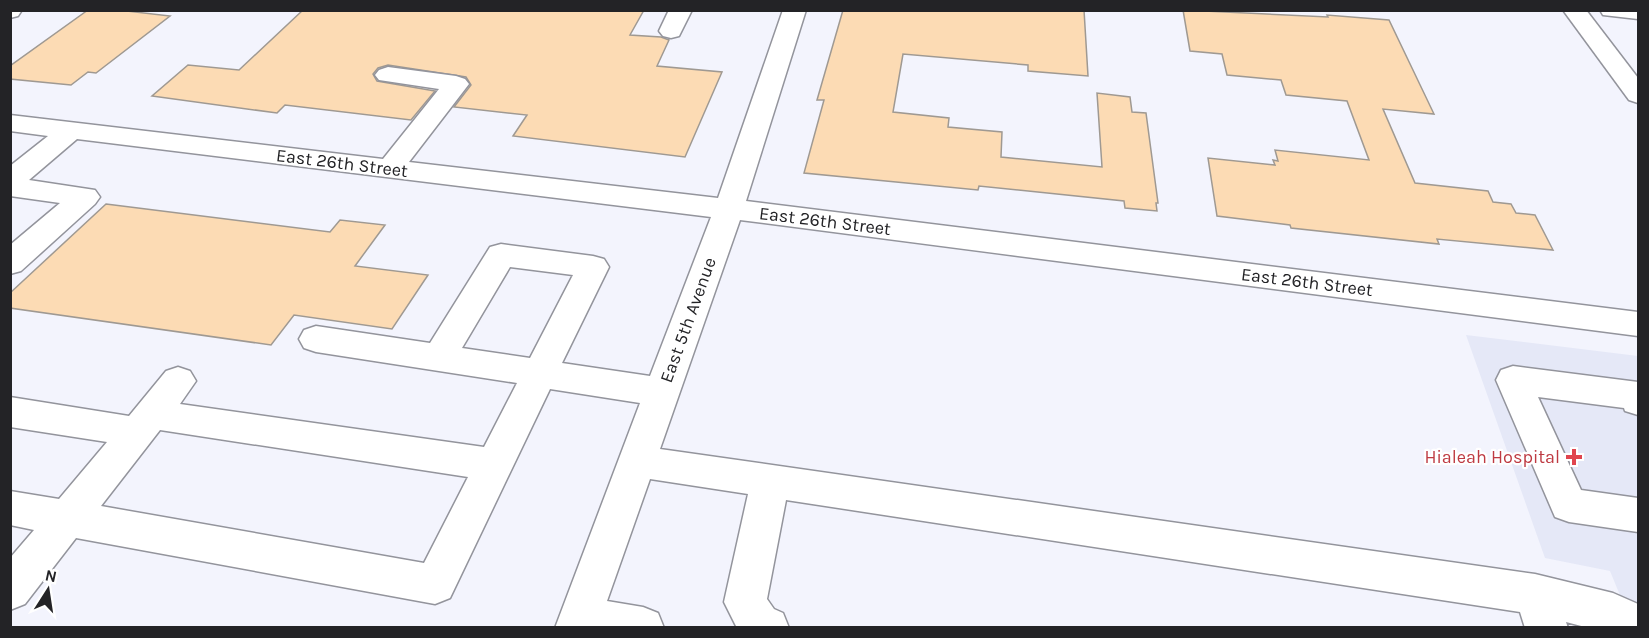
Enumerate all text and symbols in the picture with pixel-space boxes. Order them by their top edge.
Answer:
street label: East 26th Street [275,144,409,182]
street label: East 26th Street [758,202,892,240]
street label: East 5th Avenue [655,254,721,386]
street label: East 26th Street [1240,263,1374,301]
place label: Hialeah Hospital [1424,446,1560,468]
marker: Hialeah Hospital [1565,448,1583,466]
north arrow [18,560,78,620]
text: N [43,565,59,586]

